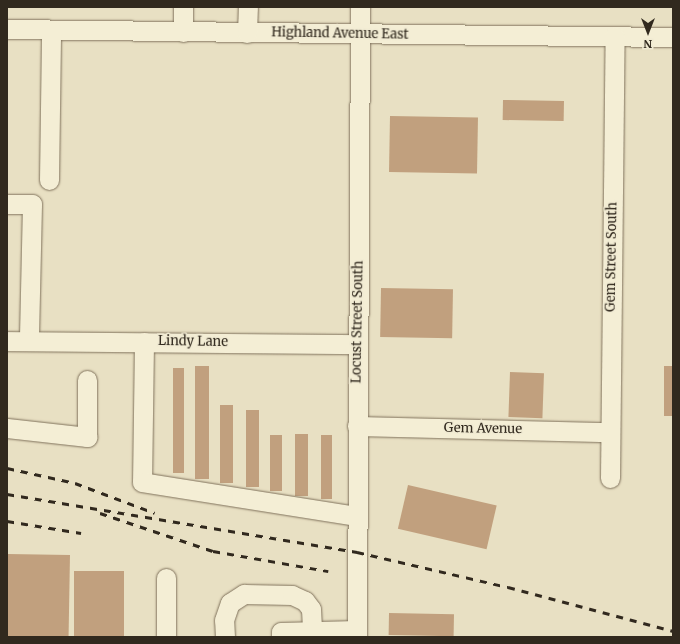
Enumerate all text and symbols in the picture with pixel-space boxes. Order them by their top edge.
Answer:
north arrow [628,12,668,52]
street label: Highland Avenue East [271,25,409,43]
text: N [644,37,652,51]
street label: Gem Street South [603,202,621,312]
street label: Locust Street South [349,261,367,383]
street label: Lindy Lane [158,334,228,350]
street label: Gem Avenue [444,421,522,437]

